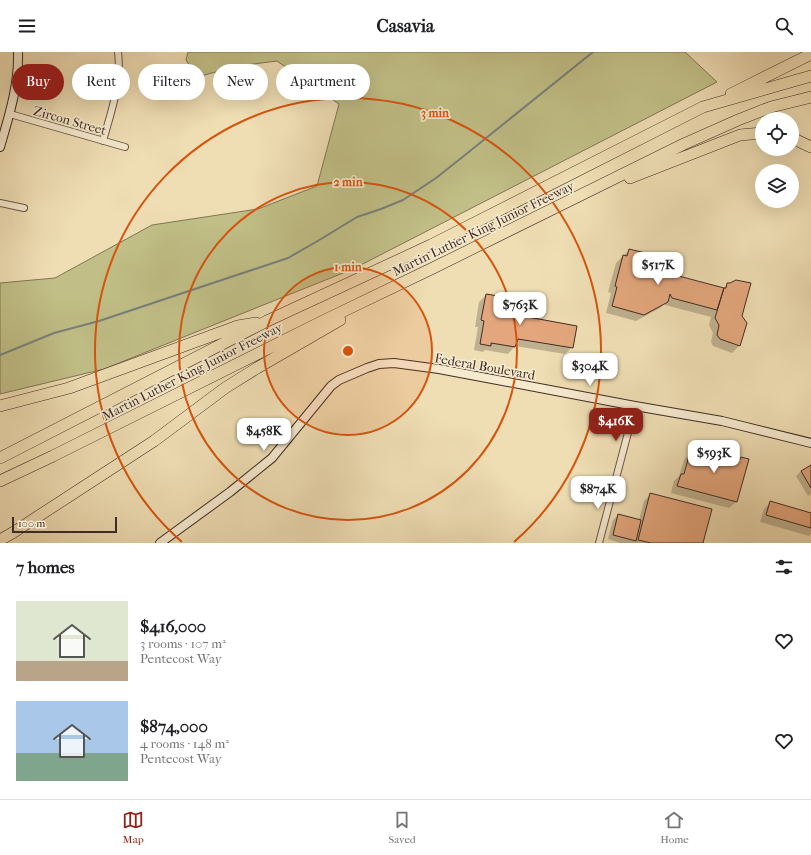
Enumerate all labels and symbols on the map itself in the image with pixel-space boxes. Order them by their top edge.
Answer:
street label: Zircon Street [32,103,108,138]
text: 3 min [421,106,450,121]
text: 2 min [333,175,364,189]
street label: Martin Luther King Junior Freeway [390,177,577,279]
pin: $517K [630,252,686,286]
text: 1 min [334,260,363,274]
pin: $763K [492,292,548,326]
street label: Martin Luther King Junior Freeway [100,319,286,424]
centre of rings [341,344,355,358]
street label: Federal Boulevard [434,350,537,383]
pin: $304K [562,353,618,387]
pin: $416K [588,408,644,442]
pin: $458K [236,418,292,452]
pin: $593K [686,440,742,474]
pin: $874K [570,476,626,510]
scale bar [12,515,117,534]

